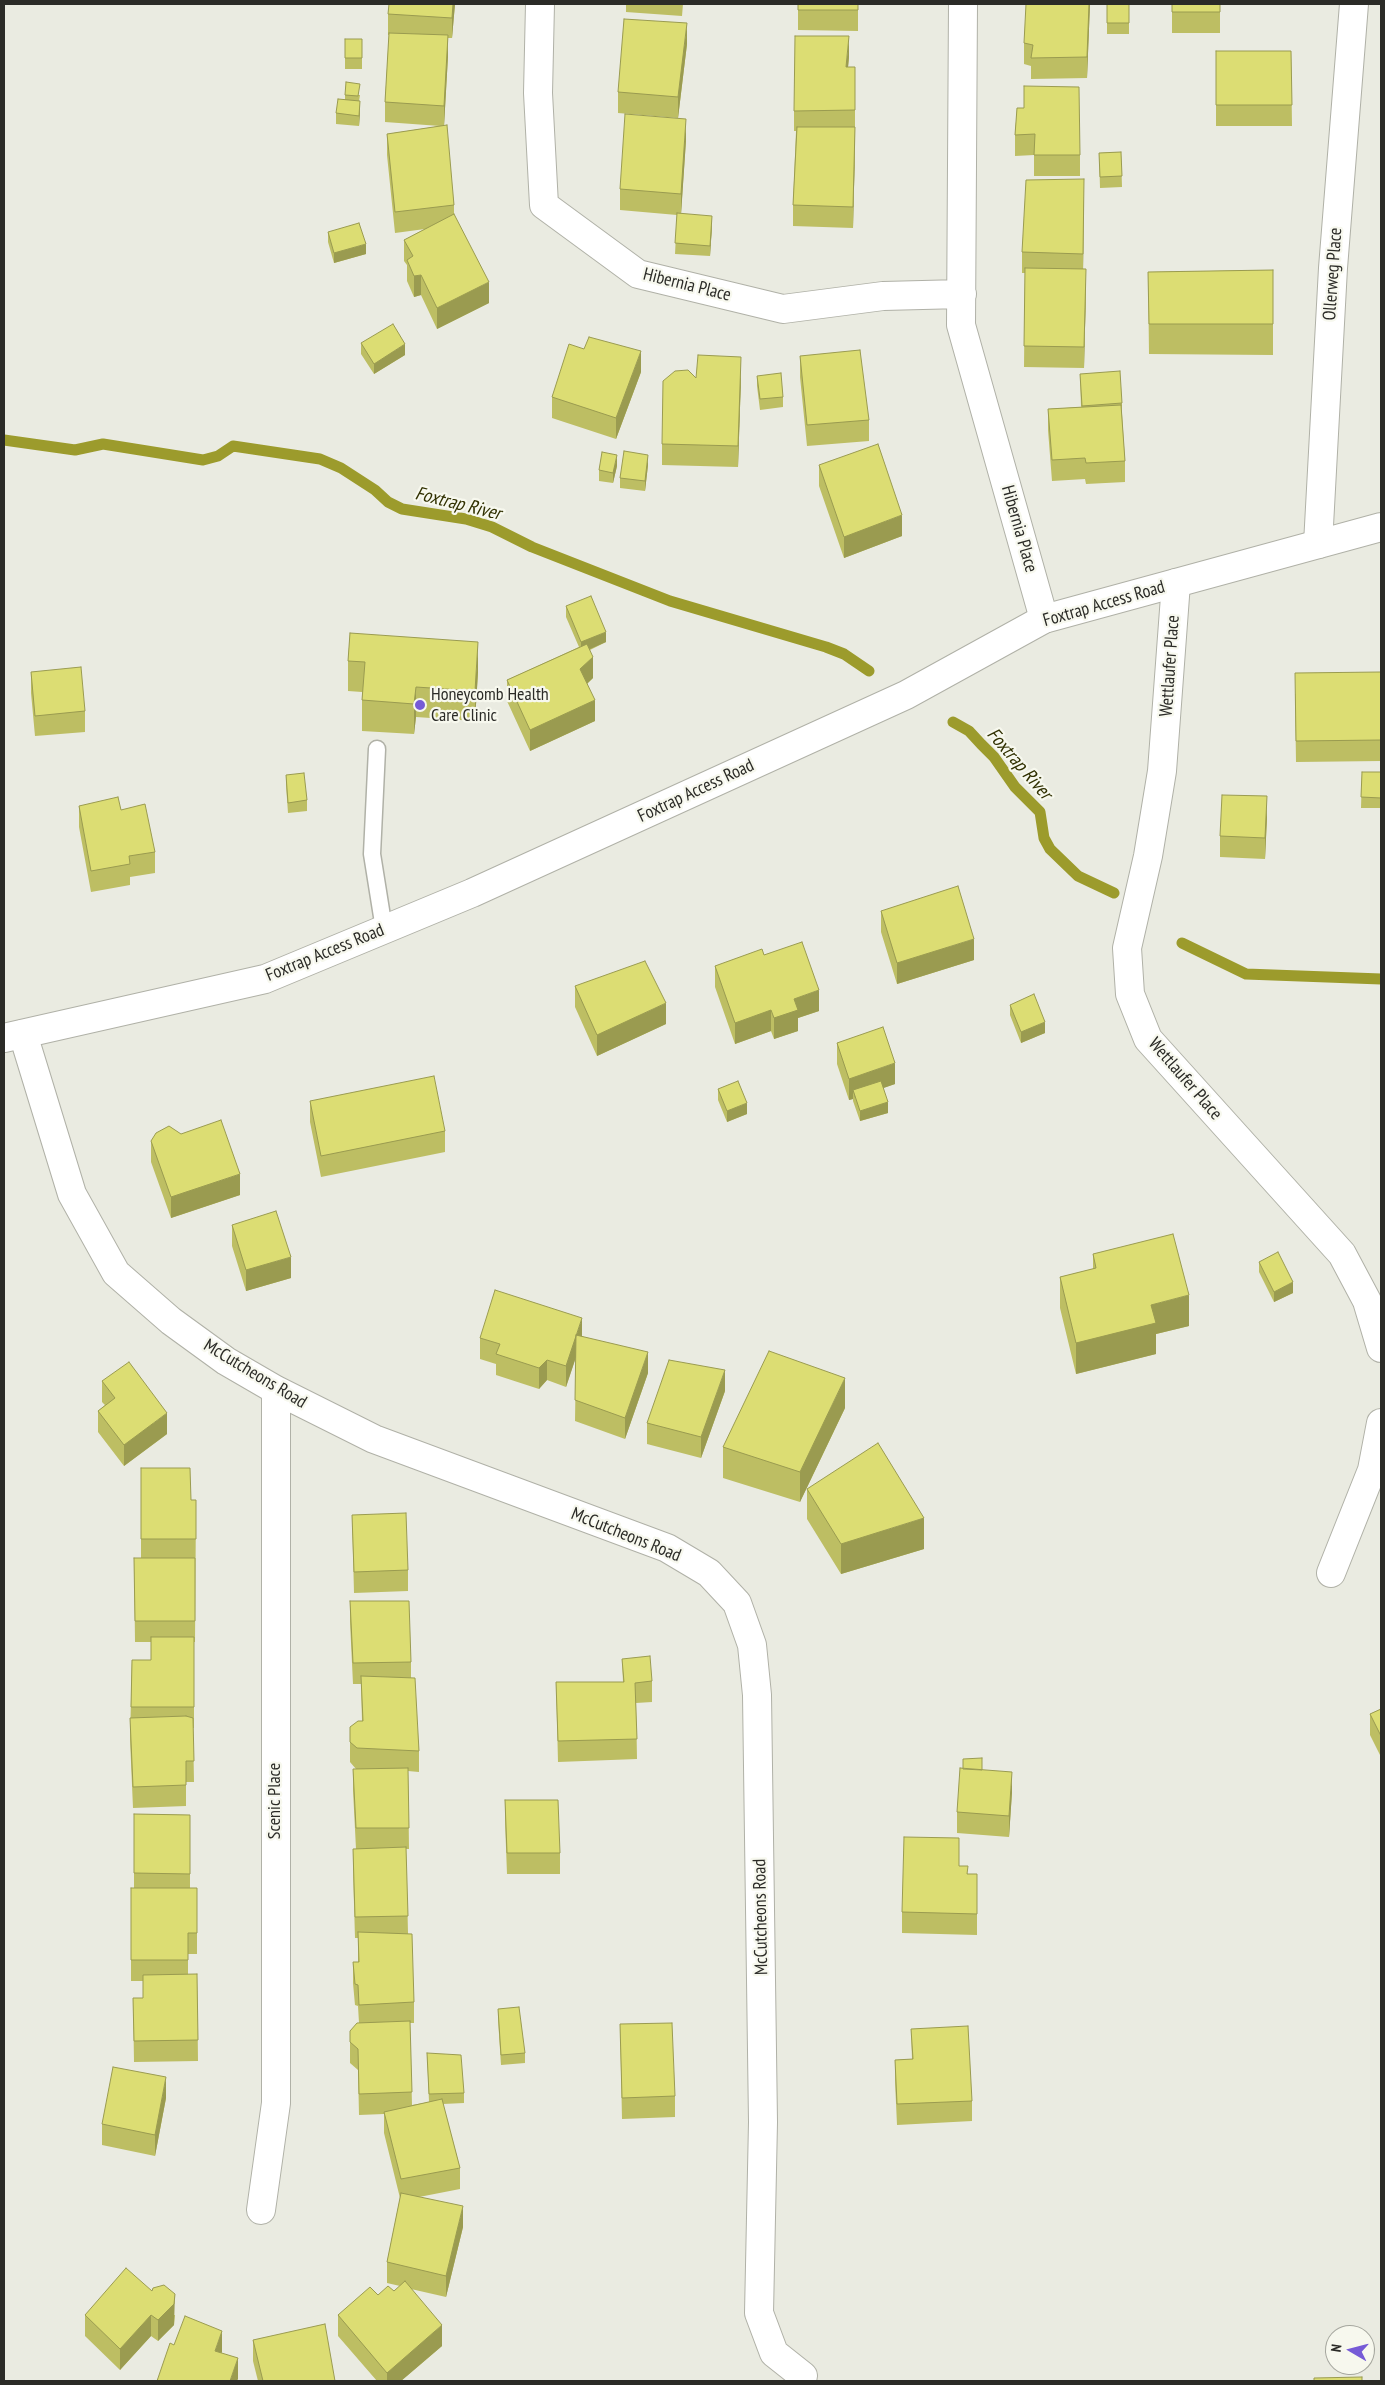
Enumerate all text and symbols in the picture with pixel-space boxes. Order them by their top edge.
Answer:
street label: Ollerweg Place [1319,227,1347,321]
street label: Hibernia Place [641,264,733,306]
water label: Foxtrap River [413,482,503,526]
street label: Hibernia Place [996,483,1042,575]
street label: Foxtrap Access Road [1041,576,1167,632]
street label: Wettlaufer Place [1156,615,1184,717]
place label: Honeycomb Health Care Clinic [431,684,549,726]
marker: Honeycomb Health Care Clinic [413,698,427,712]
water label: Foxtrap River [982,723,1056,805]
street label: Foxtrap Access Road [634,755,758,827]
street label: Foxtrap Access Road [263,919,387,987]
street label: Wettlaufer Place [1143,1034,1227,1124]
street label: McCutcheons Road [200,1335,310,1413]
street label: McCutcheons Road [568,1503,684,1567]
street label: Scenic Place [264,1763,286,1839]
street label: McCutcheons Road [749,1859,773,1975]
north arrow [1325,2325,1375,2375]
text: N [1327,2343,1346,2353]

